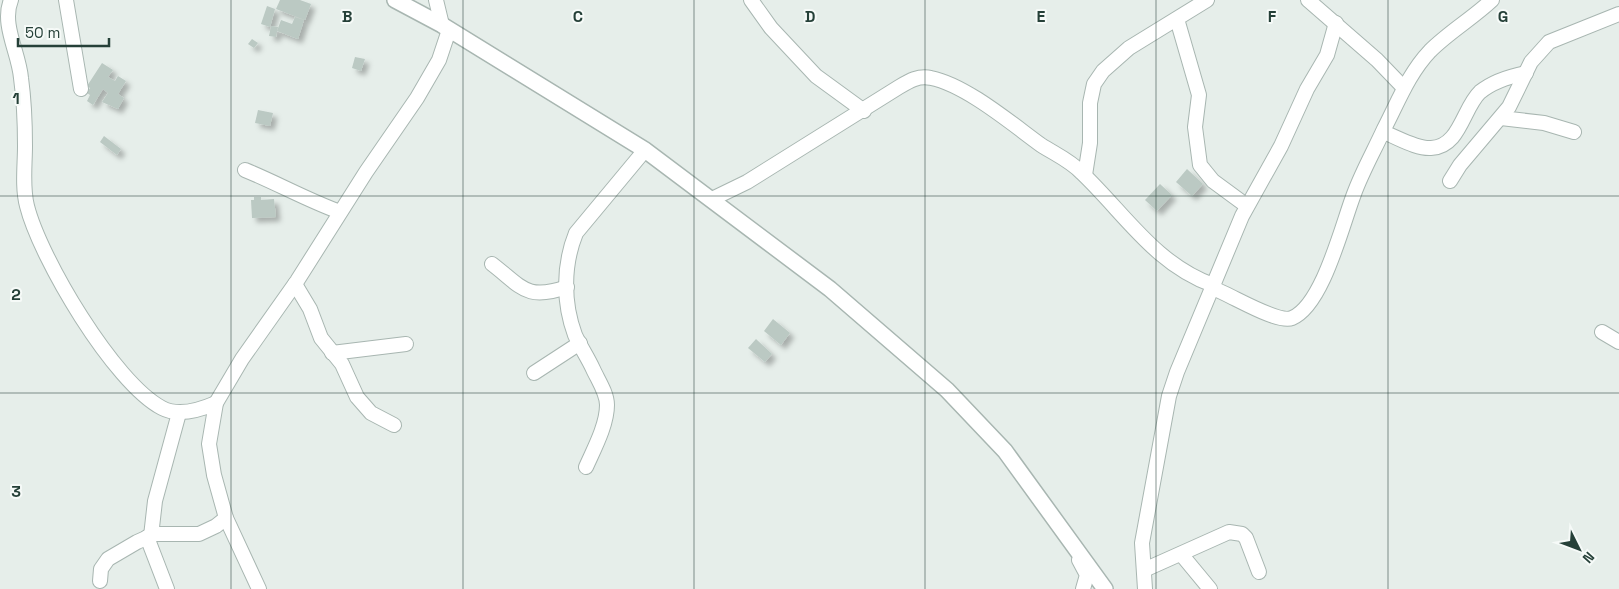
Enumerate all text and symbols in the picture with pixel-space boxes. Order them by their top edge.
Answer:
text: B [342,6,352,27]
text: C [573,6,583,27]
text: D [805,6,815,27]
text: E [1037,6,1046,27]
text: F [1268,6,1277,27]
text: G [1498,6,1508,27]
scale bar [18,15,109,47]
text: 50 m [25,23,60,42]
text: 1 [12,88,20,109]
text: 2 [11,284,21,305]
text: 3 [11,481,21,502]
north arrow [1554,524,1604,574]
text: N [1579,548,1598,567]

